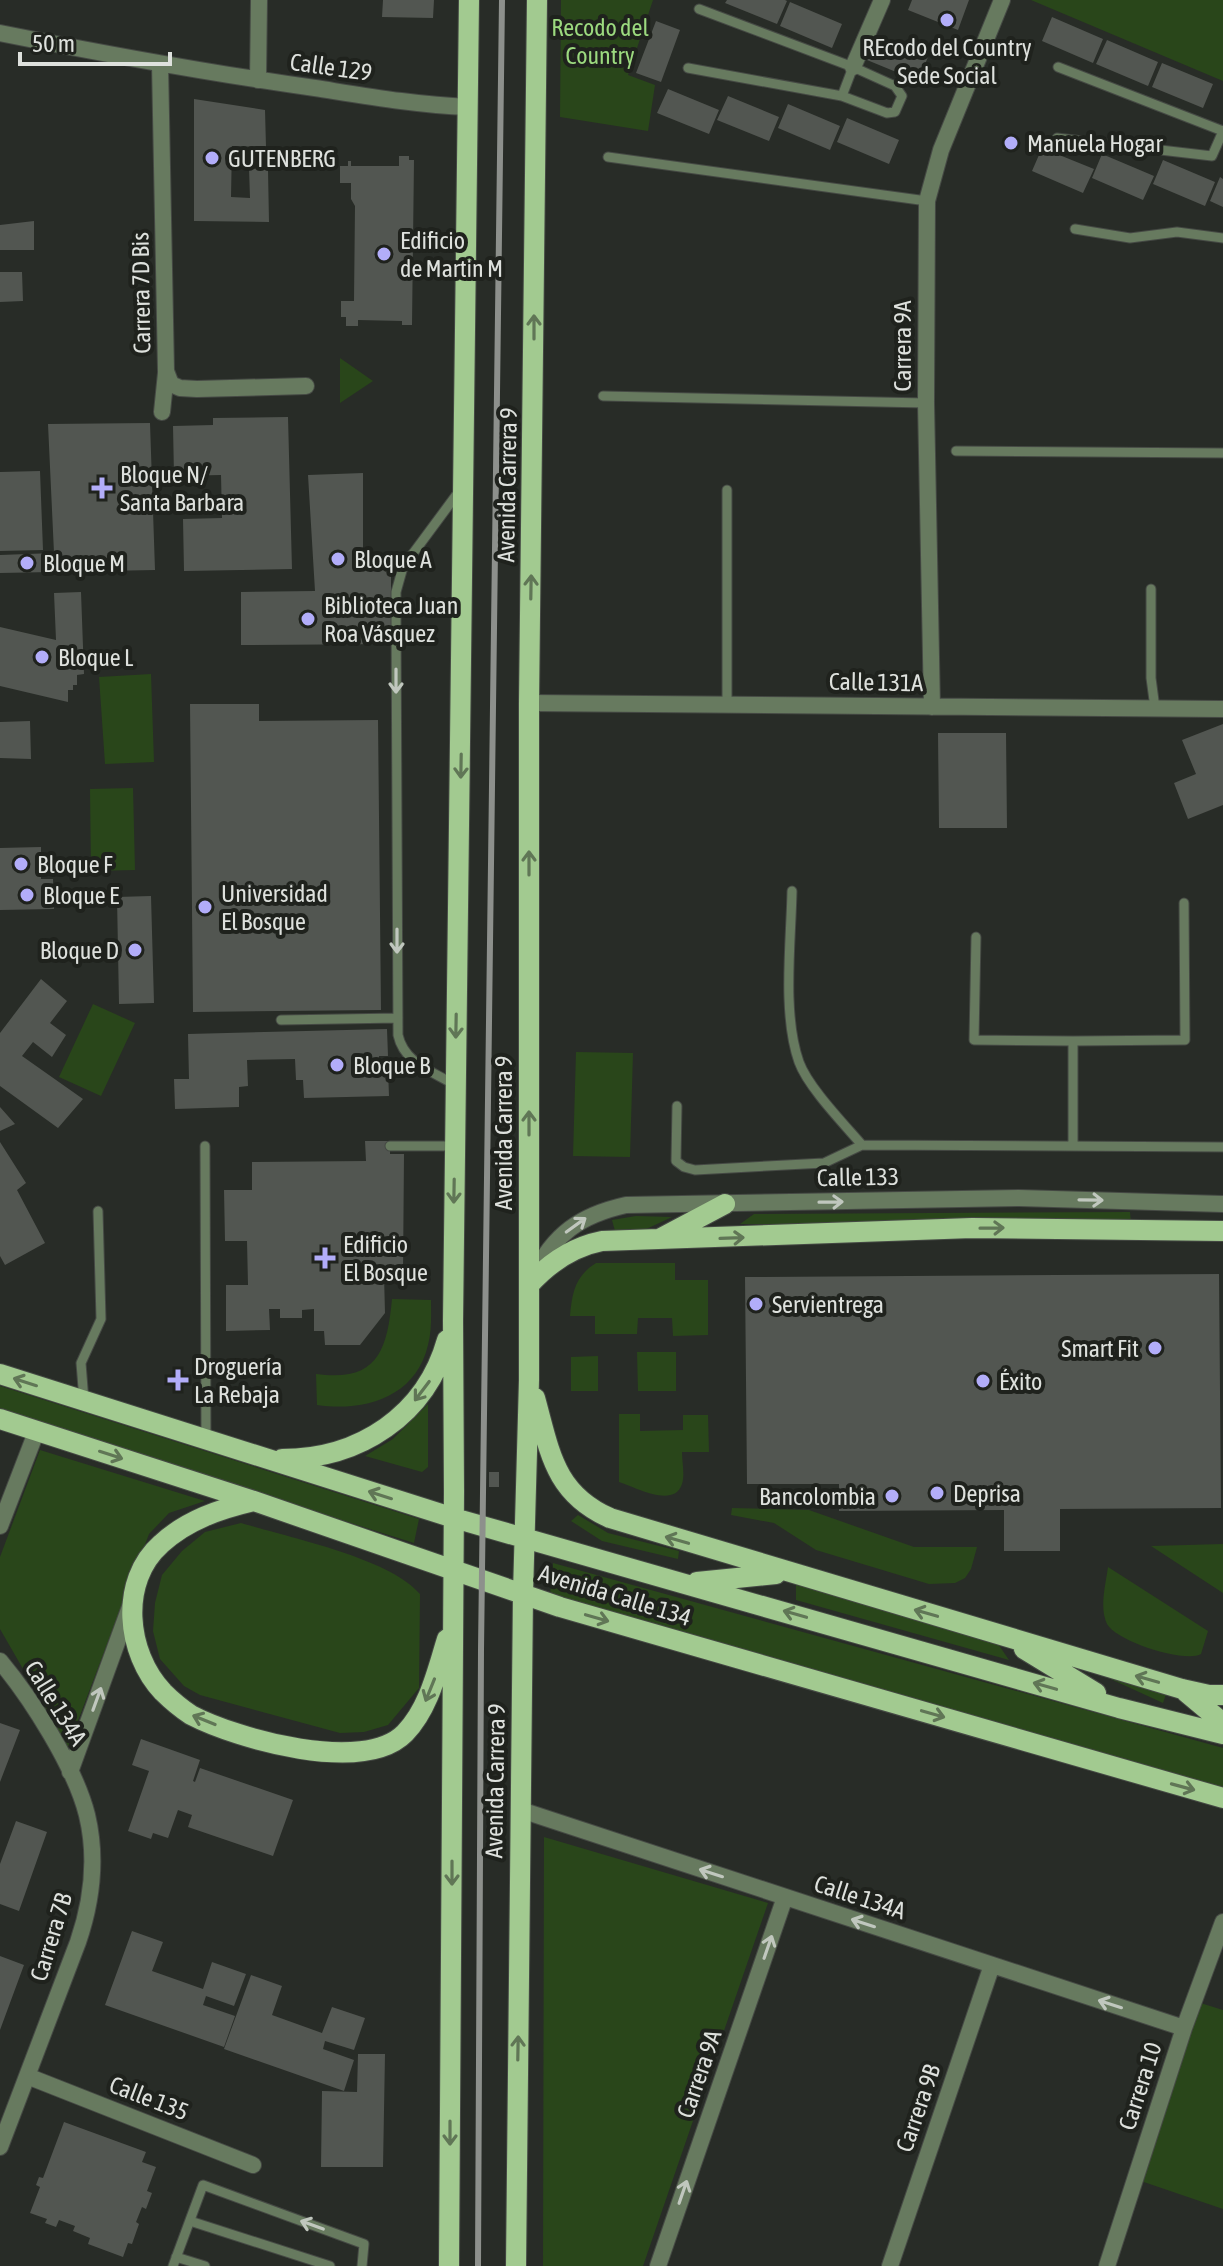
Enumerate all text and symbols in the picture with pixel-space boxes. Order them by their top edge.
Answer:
marker: REcodo del Country Sede Social [938,11,956,29]
park label: Recodo del Country [551,14,649,69]
scale bar [20,16,170,66]
text: 50 m [32,30,75,57]
place label: REcodo del Country Sede Social [862,34,1032,89]
street label: Calle 129 [288,48,374,86]
place label: Manuela Hogar [1027,130,1163,157]
marker: Manuela Hogar [1002,134,1020,152]
place label: GUTENBERG [228,145,336,172]
marker: GUTENBERG [203,149,221,167]
place label: Edificio de Martin M [400,227,503,282]
street label: Carrera 7D Bis [126,232,156,354]
marker: Edificio de Martin M [375,245,393,263]
street label: Carrera 9A [889,300,916,392]
one-way arrow [526,314,542,341]
street label: Avenida Carrera 9 [492,407,522,563]
place label: Bloque N/ Santa Barbara [120,461,244,516]
marker: Bloque N/ Santa Barbara [91,477,113,499]
place label: Bloque A [354,546,432,573]
place label: Bloque M [43,550,125,577]
marker: Bloque A [329,550,347,568]
marker: Bloque M [18,554,36,572]
one-way arrow [524,574,539,601]
place label: Biblioteca Juan Roa Vásquez [324,592,458,647]
marker: Biblioteca Juan Roa Vásquez [299,610,317,628]
place label: Bloque L [58,644,134,671]
marker: Bloque L [33,648,51,666]
one-way arrow [389,667,404,694]
street label: Calle 131A [829,668,924,696]
one-way arrow [453,752,468,779]
one-way arrow [521,850,537,877]
place label: Bloque F [37,851,113,878]
marker: Bloque F [12,855,30,873]
place label: Universidad El Bosque [221,880,328,935]
place label: Bloque E [43,882,119,909]
marker: Bloque E [18,886,36,904]
marker: Universidad El Bosque [196,898,214,916]
one-way arrow [389,927,405,954]
place label: Bloque D [40,937,119,964]
marker: Bloque D [126,941,144,959]
one-way arrow [449,1012,464,1039]
place label: Bloque B [353,1052,431,1079]
marker: Bloque B [328,1056,346,1074]
street label: Avenida Carrera 9 [490,1056,517,1210]
one-way arrow [521,1110,537,1137]
street label: Calle 133 [817,1163,899,1191]
one-way arrow [446,1177,462,1204]
one-way arrow [1077,1192,1104,1207]
one-way arrow [817,1194,844,1210]
one-way arrow [564,1216,586,1233]
one-way arrow [978,1220,1005,1236]
one-way arrow [718,1230,745,1245]
place label: Edificio El Bosque [343,1231,428,1286]
marker: Edificio El Bosque [314,1247,336,1269]
place label: Servientrega [772,1291,884,1318]
marker: Servientrega [747,1295,765,1313]
place label: Smart Fit [1061,1335,1139,1362]
marker: Smart Fit [1146,1339,1164,1357]
place label: Droguería La Rebaja [194,1353,282,1408]
place label: Éxito [999,1368,1042,1395]
marker: Droguería La Rebaja [169,1371,187,1389]
marker: Éxito [974,1372,992,1390]
one-way arrow [13,1373,38,1388]
one-way arrow [414,1380,431,1401]
one-way arrow [98,1448,123,1463]
place label: Deprisa [953,1480,1021,1507]
place label: Bancolombia [759,1483,876,1510]
marker: Deprisa [928,1484,946,1502]
one-way arrow [368,1486,393,1501]
marker: Bancolombia [883,1487,901,1505]
one-way arrow [665,1532,690,1546]
street label: Avenida Calle 134 [536,1559,694,1631]
one-way arrow [914,1605,940,1620]
one-way arrow [782,1606,808,1621]
one-way arrow [584,1611,610,1626]
street label: Calle 134A [20,1656,93,1750]
one-way arrow [1135,1670,1161,1685]
one-way arrow [421,1677,436,1702]
one-way arrow [1032,1678,1058,1693]
one-way arrow [90,1687,105,1712]
street label: Avenida Carrera 9 [480,1703,510,1859]
one-way arrow [920,1707,946,1722]
one-way arrow [192,1712,217,1726]
one-way arrow [1170,1780,1196,1795]
one-way arrow [444,1859,459,1886]
one-way arrow [699,1865,724,1879]
street label: Calle 134A [811,1870,909,1924]
street label: Carrera 7B [25,1889,77,1984]
one-way arrow [850,1914,875,1929]
one-way arrow [762,1934,777,1959]
one-way arrow [1098,1996,1123,2010]
street label: Carrera 9A [671,2026,727,2121]
one-way arrow [511,2035,526,2062]
street label: Carrera 10 [1113,2039,1167,2133]
street label: Carrera 9B [890,2060,946,2155]
street label: Calle 135 [106,2071,192,2125]
one-way arrow [442,2119,458,2146]
one-way arrow [677,2180,692,2205]
one-way arrow [300,2217,325,2231]

